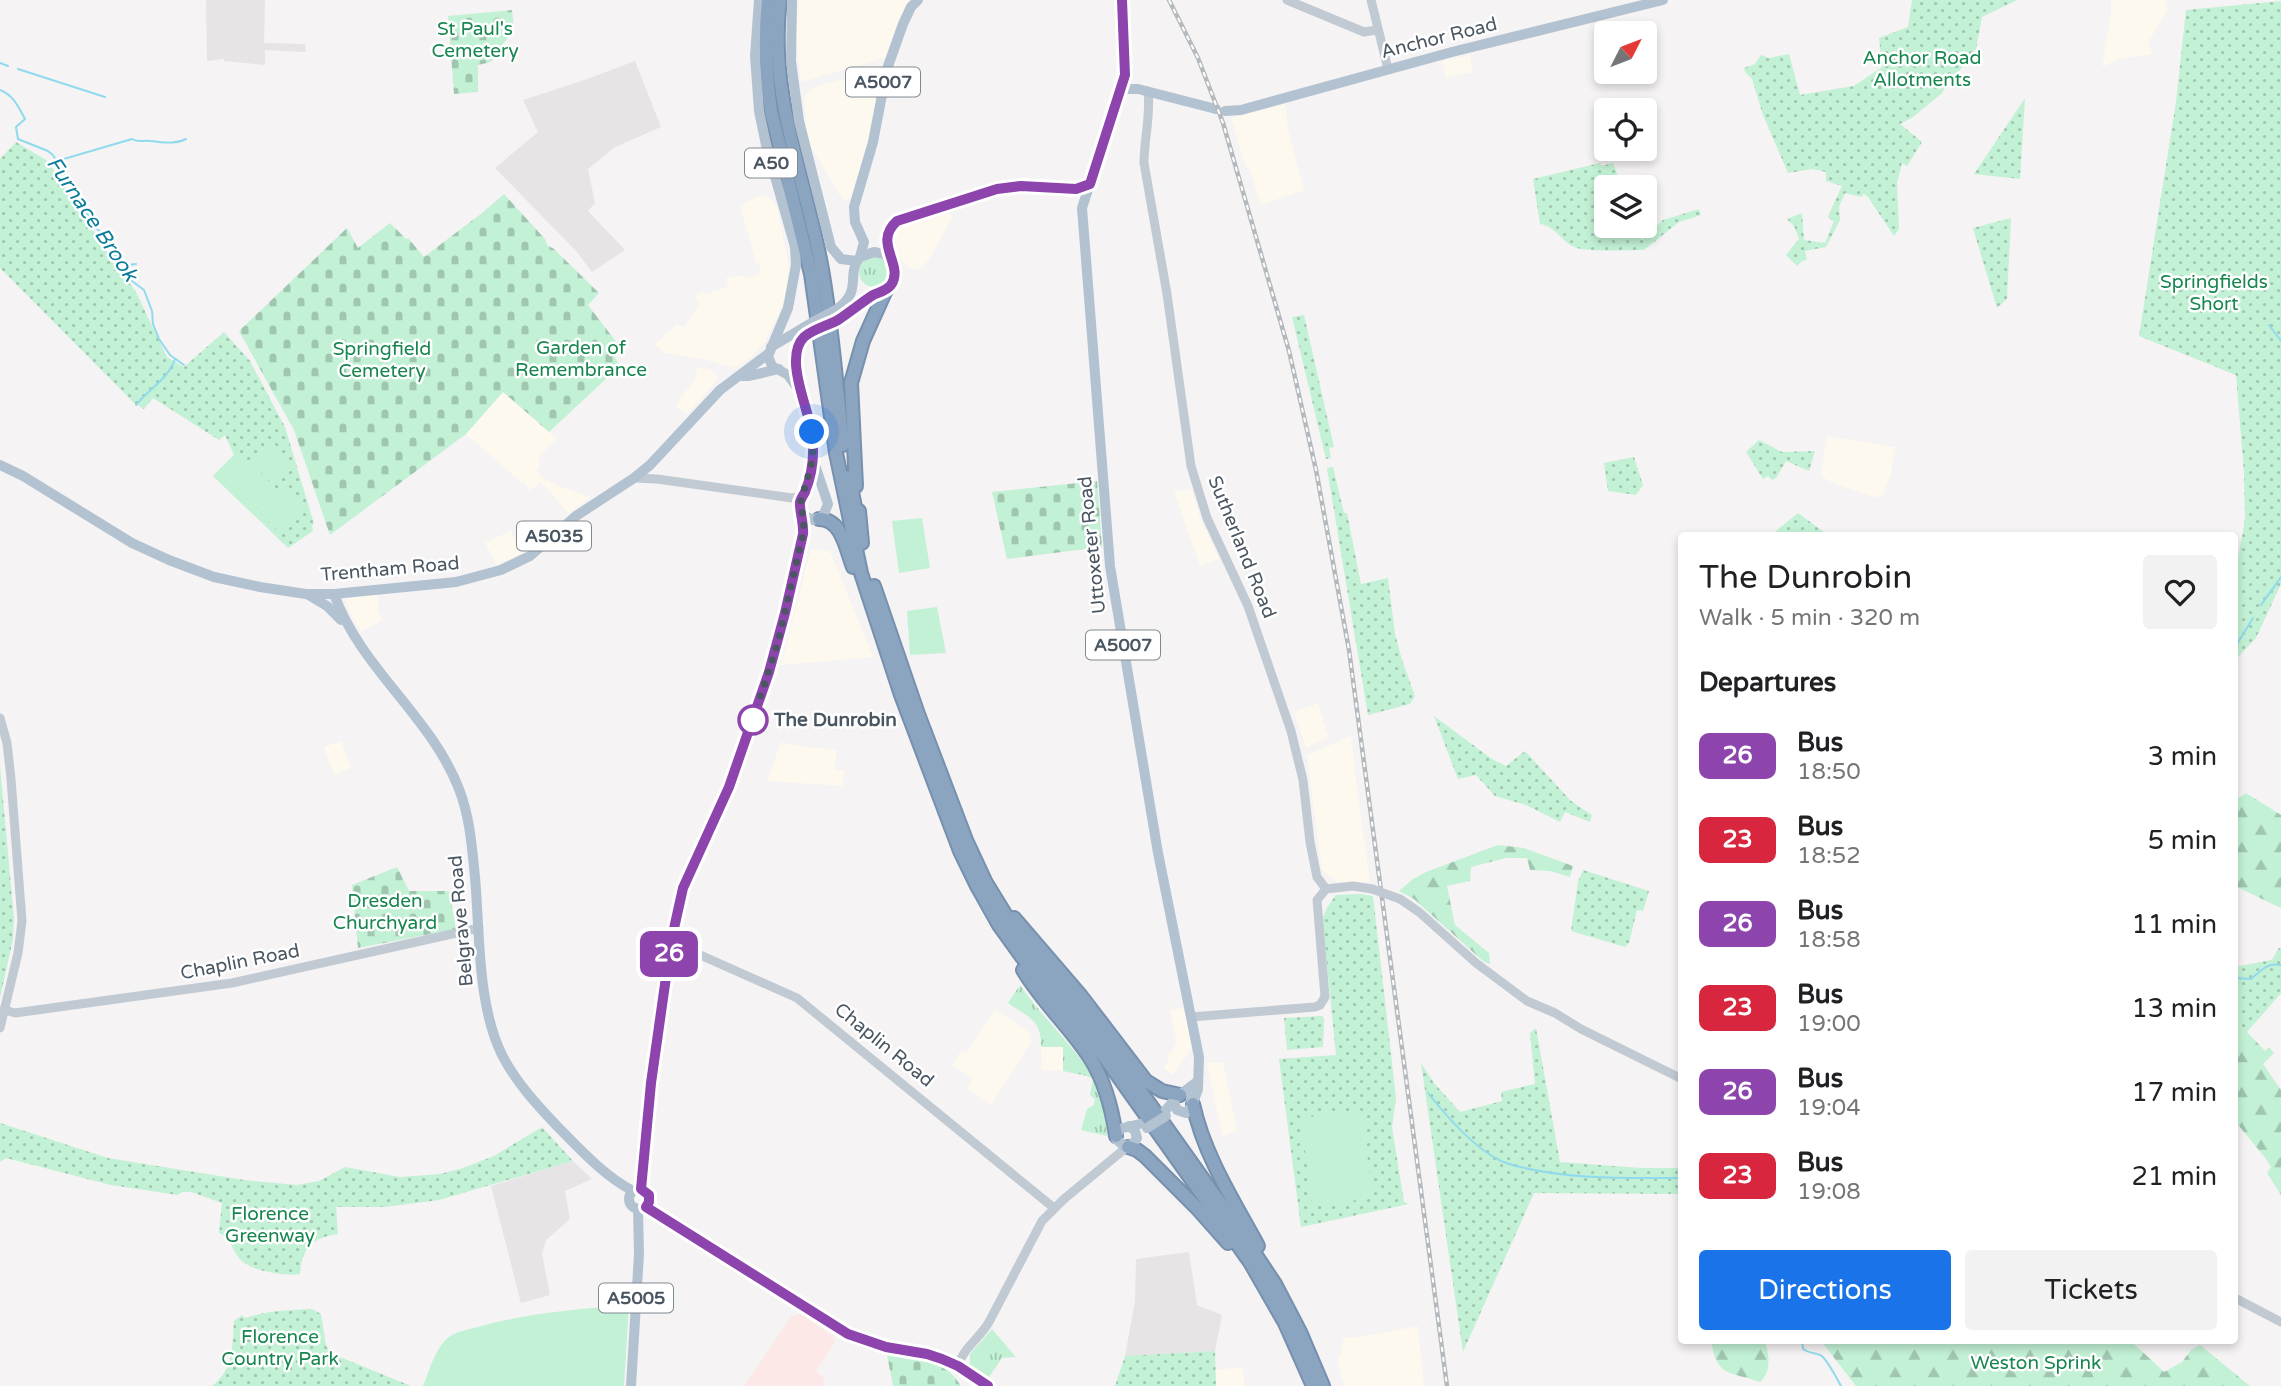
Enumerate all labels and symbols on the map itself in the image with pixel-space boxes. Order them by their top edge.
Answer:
street label: Anchor Road [1379,13,1499,63]
park label: St Paul's Cemetery [431,18,519,62]
north arrow [1594,21,1657,84]
park label: Anchor Road Allotments [1863,47,1981,91]
road number: A5007 [846,68,920,96]
road number: A50 [745,148,797,178]
water label: Furnace Brook [41,152,144,287]
park label: Springfields Short [2160,271,2268,315]
park label: Garden of Remembrance [515,337,647,381]
park label: Springfield Cemetery [333,338,431,382]
your location [794,414,829,449]
street label: Sutherland Road [1203,473,1281,621]
street label: Uttoxeter Road [1074,475,1110,615]
road number: A5035 [517,522,591,550]
street label: Trentham Road [320,552,460,586]
road number: A5007 [1086,630,1160,660]
marker: The Dunrobin [738,705,768,735]
place label: The Dunrobin [773,709,897,731]
street label: Belgrave Road [444,854,478,988]
park label: Dresden Churchyard [333,890,437,934]
line badge: 26 [638,931,700,977]
street label: Chaplin Road [178,940,302,984]
street label: Chaplin Road [830,998,938,1092]
park label: Florence Greenway [225,1203,315,1247]
road number: A5005 [599,1283,673,1312]
park label: Florence Country Park [221,1326,339,1370]
park label: Weston Sprink [1971,1352,2101,1374]

